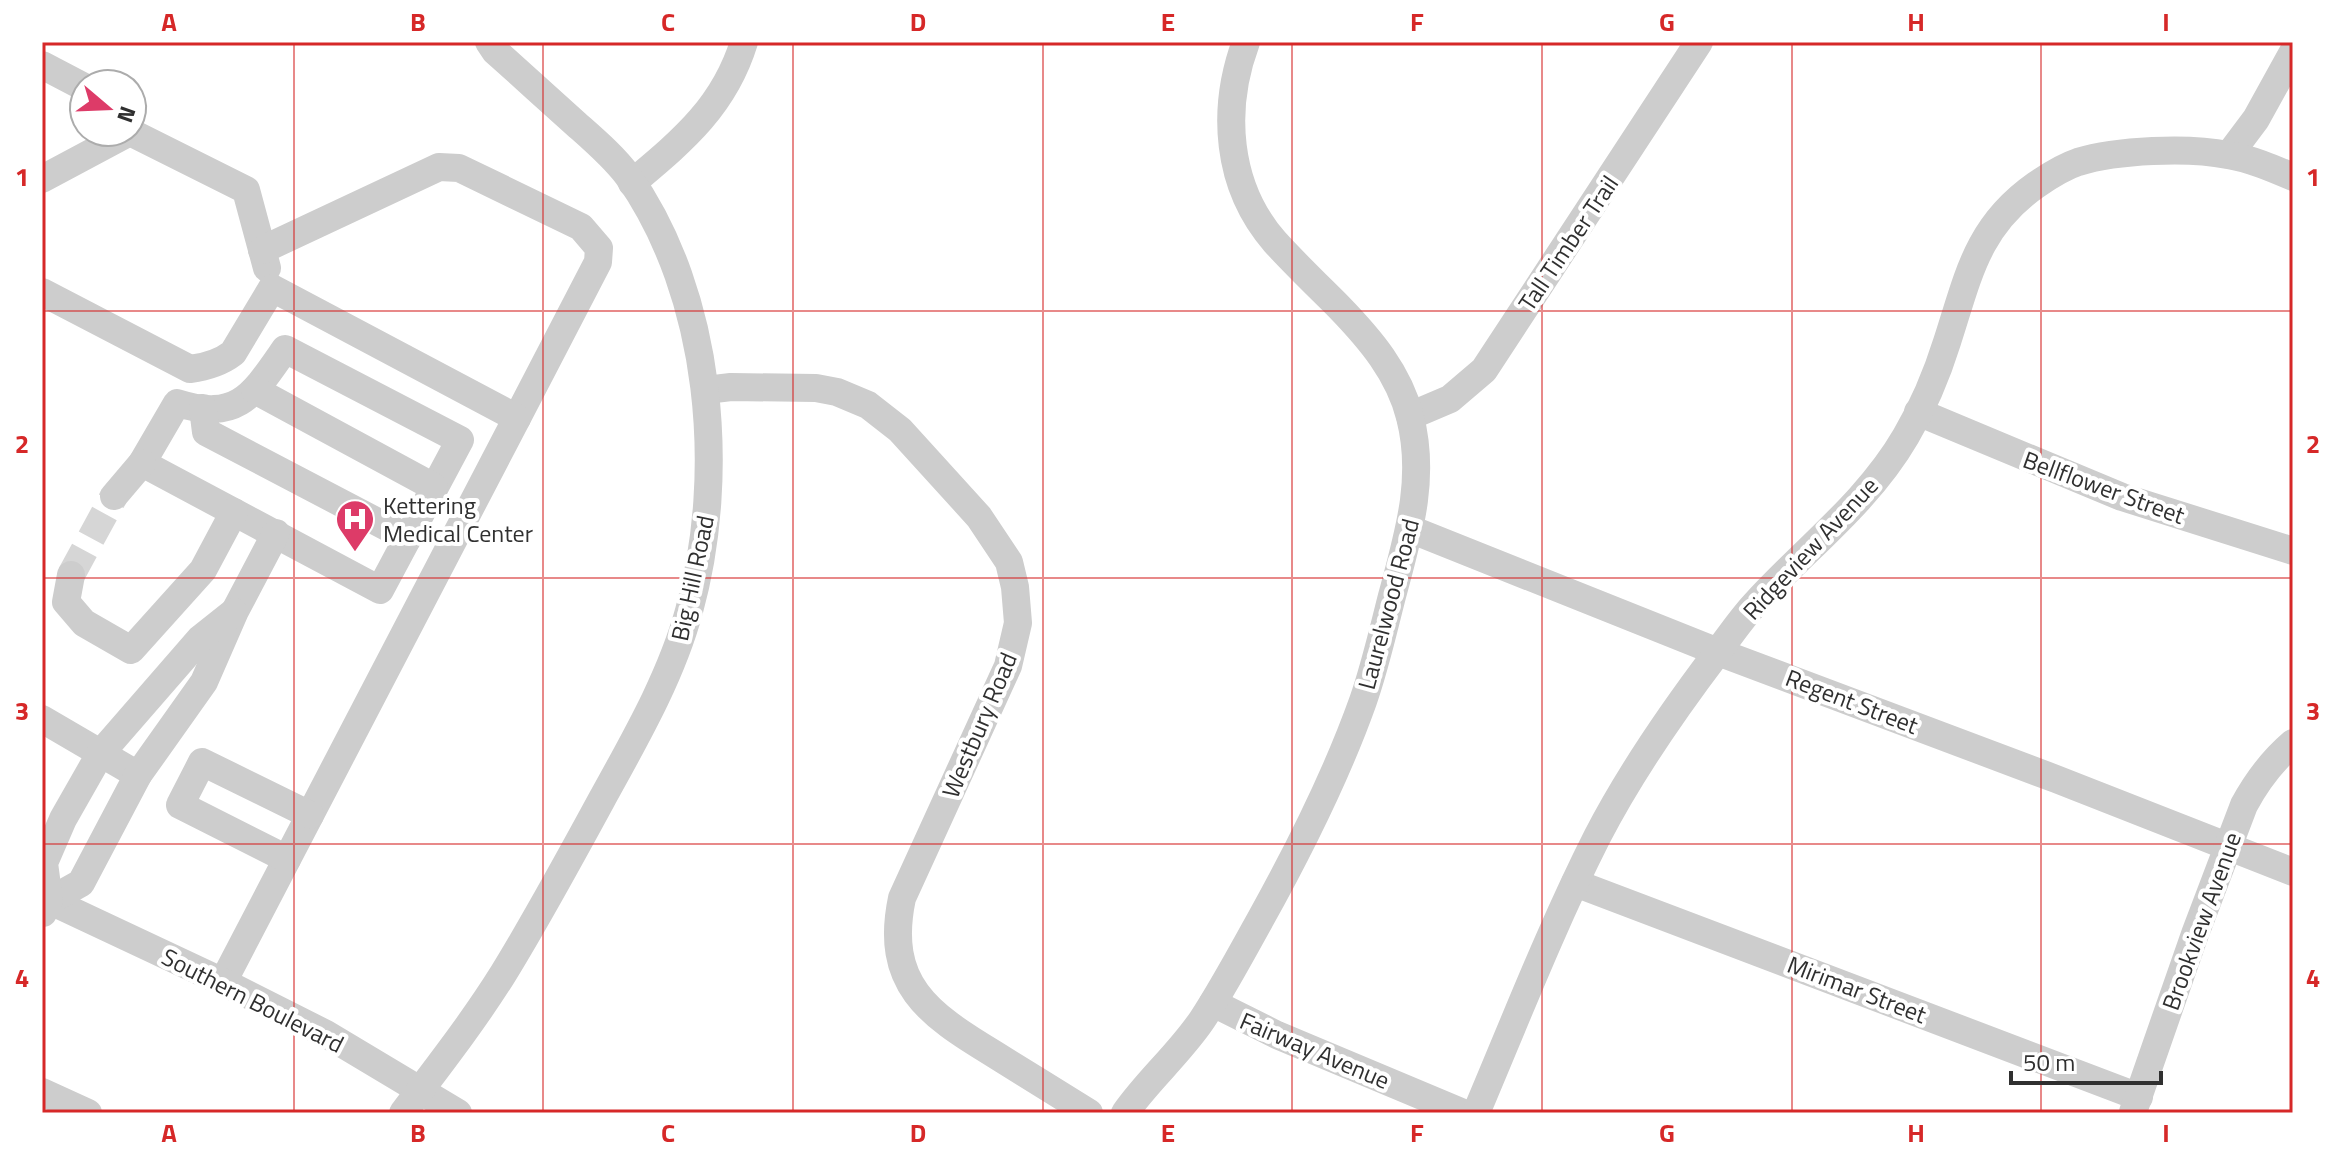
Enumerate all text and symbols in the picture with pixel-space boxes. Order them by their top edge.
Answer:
text: A [161,2,177,41]
text: B [410,2,426,41]
text: C [661,2,675,41]
text: D [910,2,926,41]
text: E [1161,2,1175,41]
text: F [1410,2,1424,41]
text: G [1659,2,1675,41]
text: H [1907,2,1925,41]
text: I [2162,2,2170,41]
north arrow [68,68,148,148]
text: N [108,102,145,127]
text: 1 [15,157,29,196]
text: 1 [2306,157,2320,196]
street label: Tall Timber Trail [1509,168,1627,318]
text: 2 [15,424,29,463]
text: 2 [2306,424,2320,463]
street label: Bellflower Street [2018,441,2190,533]
street label: Ridgeview Avenue [1734,468,1886,628]
place label: Kettering Medical Center [383,487,533,551]
hospital icon: Kettering Medical Center [334,498,376,553]
street label: Big Hill Road [661,512,723,644]
street label: Laurelwood Road [1348,515,1428,693]
street label: Westbury Road [932,647,1026,803]
street label: Regent Street [1780,659,1924,743]
text: 3 [15,691,29,730]
text: 3 [2306,691,2320,730]
street label: Brookview Avenue [2152,827,2250,1015]
street label: Southern Boulevard [156,939,350,1061]
street label: Mirimar Street [1782,946,1932,1032]
text: 4 [15,958,29,997]
text: 4 [2306,958,2320,997]
street label: Fairway Avenue [1235,1002,1395,1098]
scale bar [2011,1035,2161,1085]
text: 50 m [2023,1044,2075,1080]
text: A [161,1113,177,1152]
text: B [410,1113,426,1152]
text: C [661,1113,675,1152]
text: D [910,1113,926,1152]
text: E [1161,1113,1175,1152]
text: F [1410,1113,1424,1152]
text: G [1659,1113,1675,1152]
text: H [1907,1113,1925,1152]
text: I [2162,1113,2170,1152]

